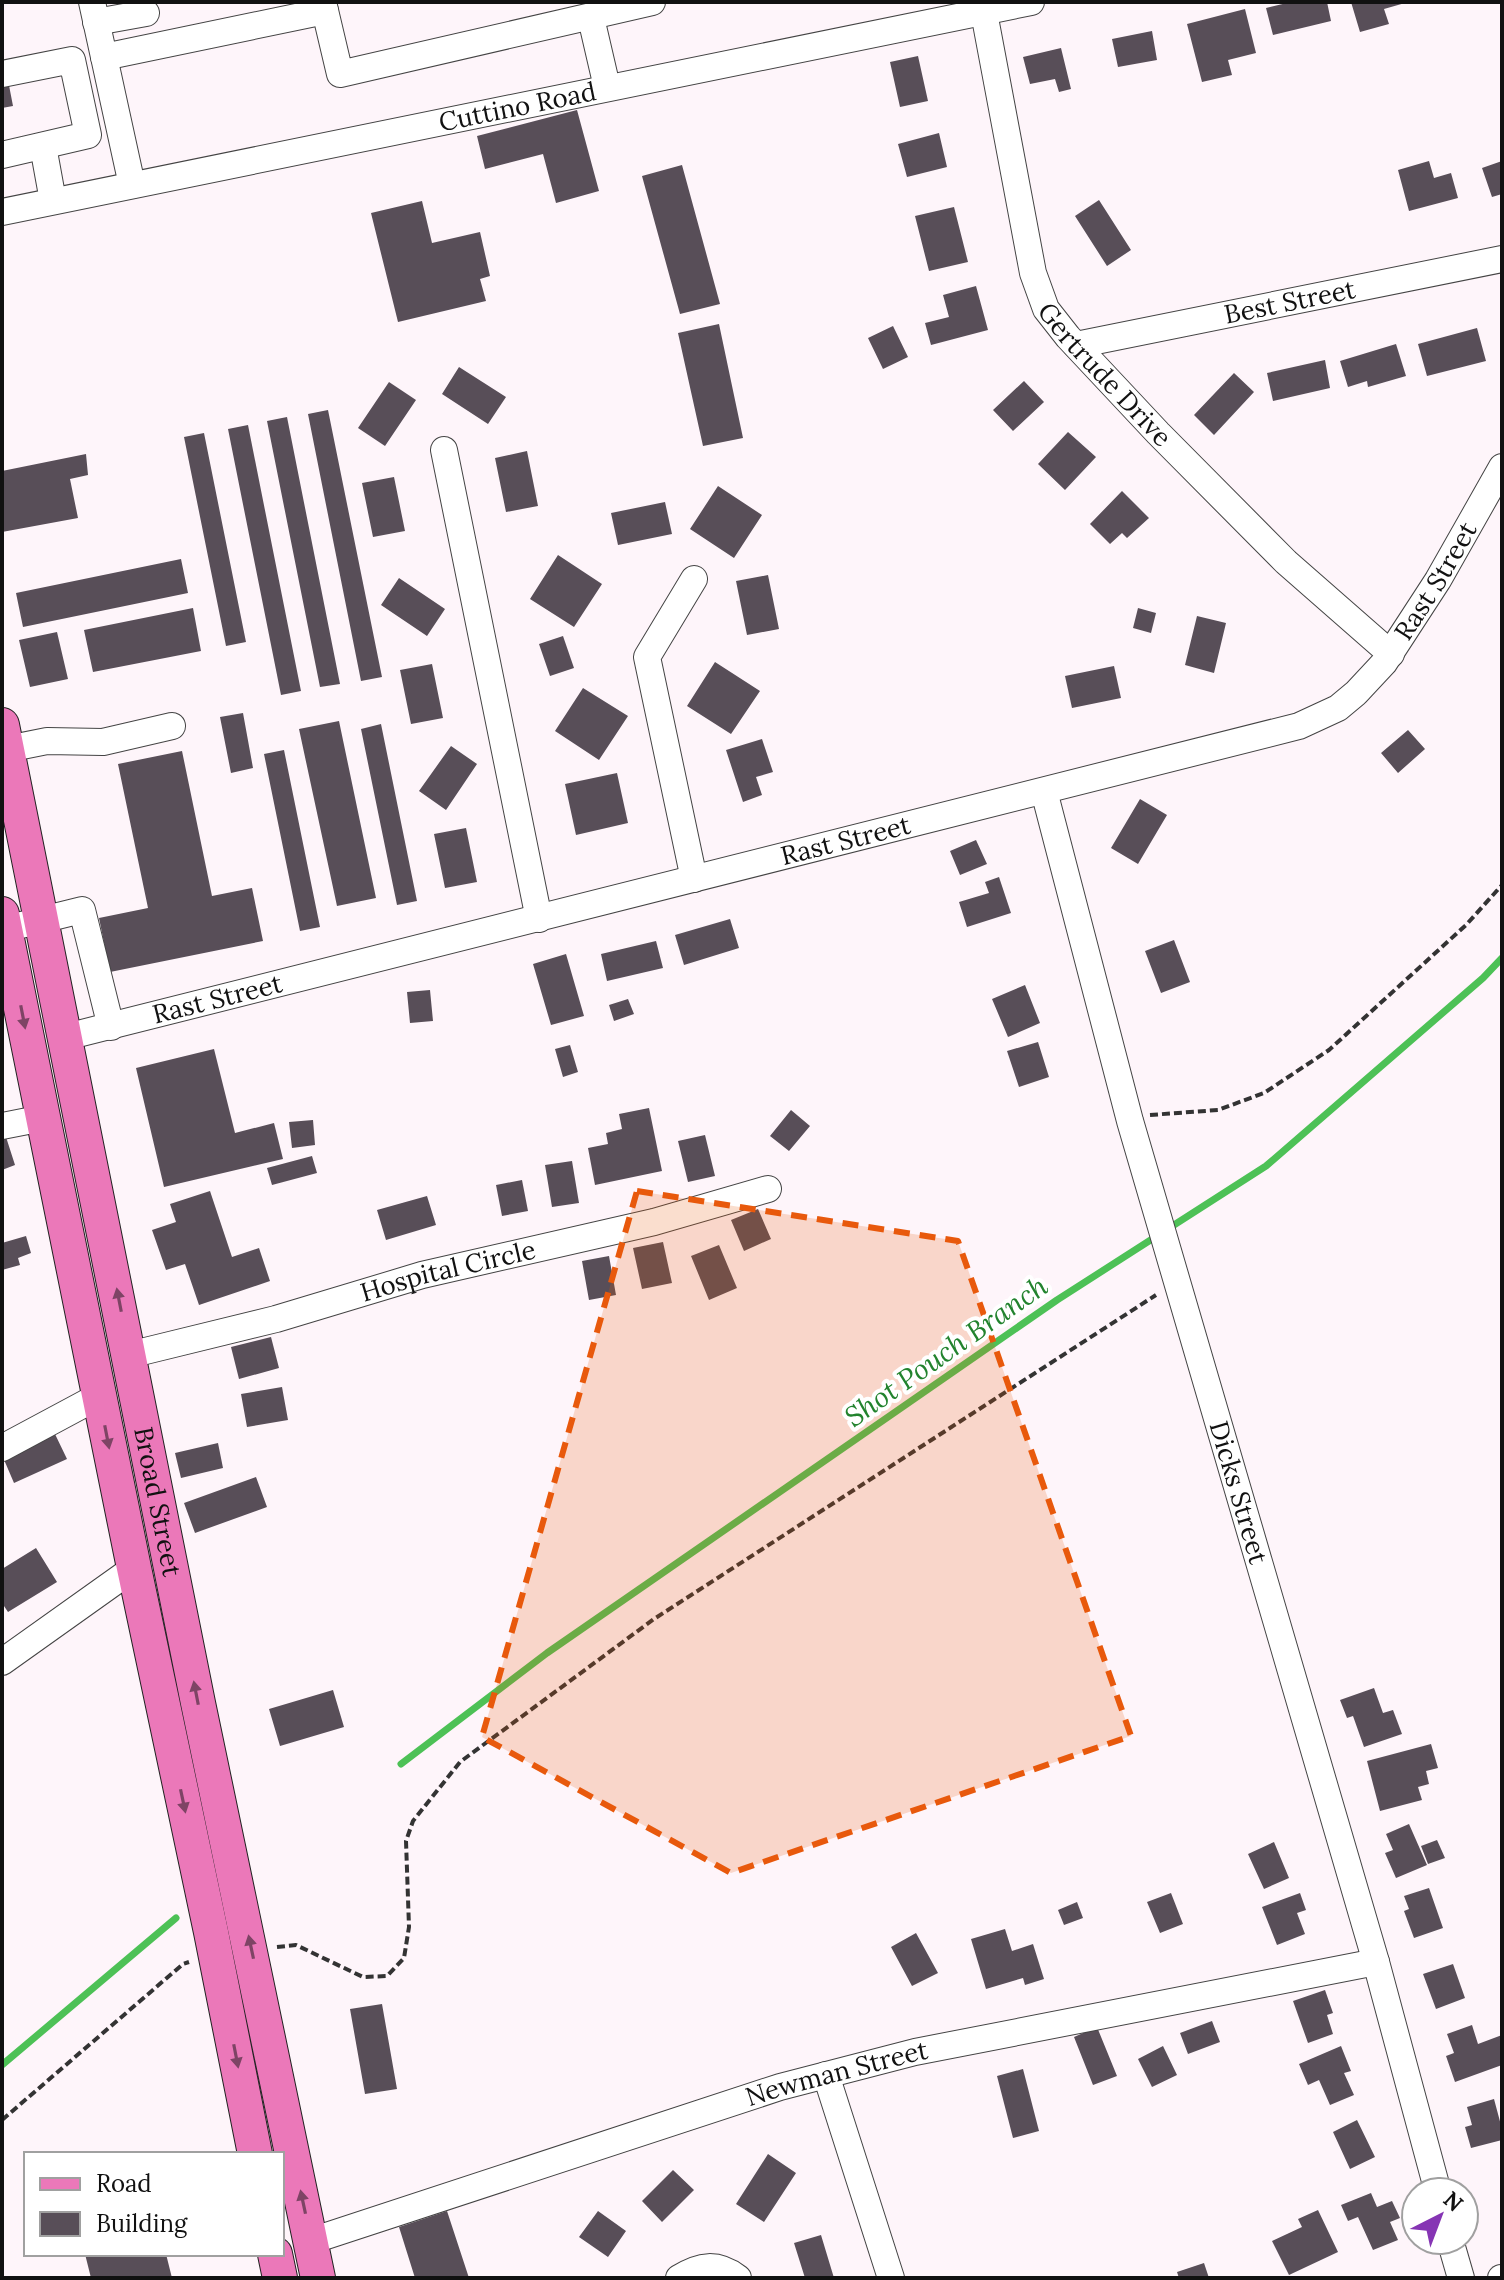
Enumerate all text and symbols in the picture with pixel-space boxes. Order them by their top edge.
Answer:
street label: Cuttino Road [436,74,599,138]
street label: Best Street [1221,272,1358,331]
street label: Gertrude Drive [1031,295,1179,453]
street label: Rast Street [1387,516,1484,646]
street label: Rast Street [777,808,914,872]
street label: Rast Street [149,966,285,1031]
one-way arrow [17,1005,30,1030]
street label: Hospital Circle [356,1233,538,1309]
water label: Shot Pouch Branch [838,1268,1054,1434]
one-way arrow [112,1288,124,1313]
street label: Dicks Street [1203,1417,1276,1568]
street label: Broad Street [127,1424,189,1579]
one-way arrow [102,1425,114,1450]
one-way arrow [190,1680,202,1705]
one-way arrow [177,1789,190,1814]
one-way arrow [244,1934,257,1959]
street label: Newman Street [741,2033,930,2113]
one-way arrow [230,2044,242,2069]
legend [24,2152,284,2256]
text: Road [96,2168,152,2199]
north arrow [1400,2176,1480,2256]
text: N [1438,2185,1469,2217]
one-way arrow [296,2189,309,2214]
text: Building [96,2208,188,2239]

